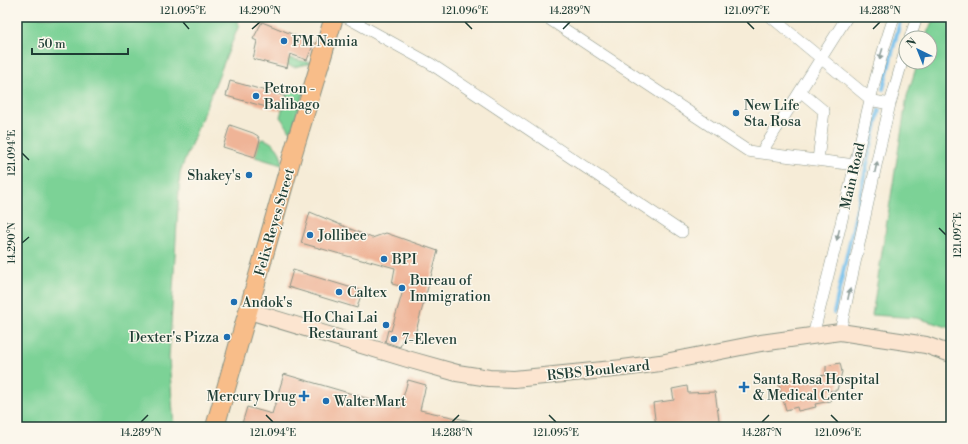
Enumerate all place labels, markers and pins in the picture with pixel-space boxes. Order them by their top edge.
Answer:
place label: FM Namia [292,33,359,51]
marker: FM Namia [279,36,289,46]
place label: Petron - Balibago [263,80,320,114]
marker: Petron - Balibago [251,91,261,101]
place label: New Life Sta. Rosa [744,97,802,131]
marker: New Life Sta. Rosa [731,108,741,118]
place label: Shakey's [187,167,241,185]
marker: Shakey's [244,170,254,180]
place label: Jollibee [317,227,367,245]
marker: Jollibee [305,230,315,240]
place label: BPI [391,251,417,269]
marker: BPI [379,254,389,264]
place label: Bureau of Immigration [409,272,492,306]
marker: Bureau of Immigration [397,283,407,293]
place label: Caltex [347,284,388,302]
marker: Caltex [334,287,344,297]
place label: Andok's [241,294,292,312]
marker: Andok's [229,297,239,307]
place label: Ho Chai Lai Restaurant [303,309,378,343]
marker: Ho Chai Lai Restaurant [381,320,391,330]
place label: Dexter's Pizza [129,329,220,347]
place label: 7-Eleven [402,331,458,349]
marker: Dexter's Pizza [222,332,232,342]
marker: 7-Eleven [389,334,399,344]
place label: Santa Rosa Hospital & Medical Center [753,371,879,405]
marker: Santa Rosa Hospital & Medical Center [738,381,750,393]
place label: Mercury Drug [207,388,297,406]
marker: Mercury Drug [299,391,309,401]
place label: WalterMart [333,393,406,411]
marker: WalterMart [321,396,331,406]

